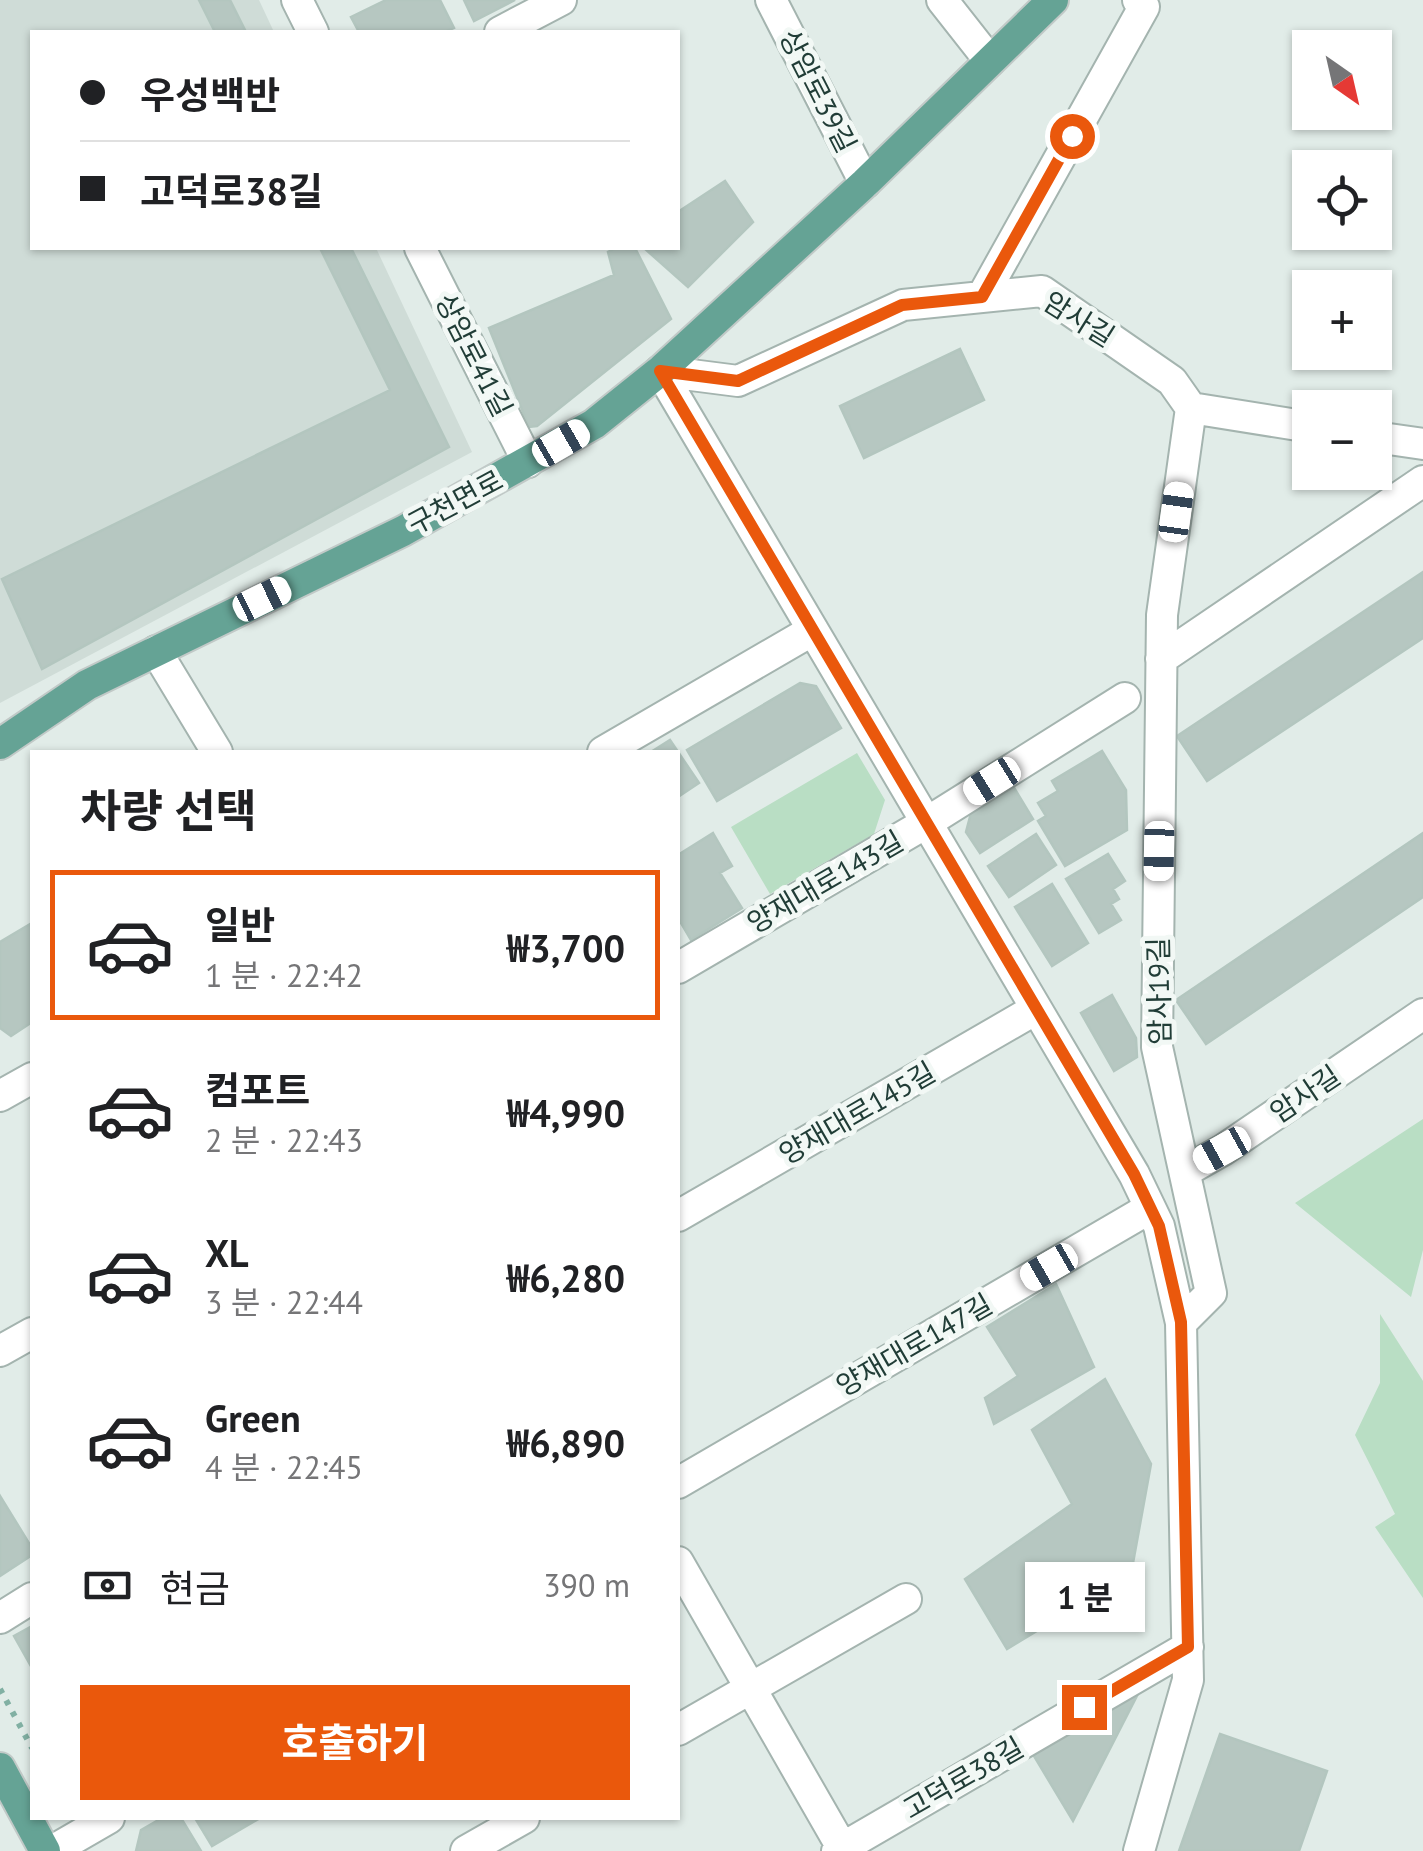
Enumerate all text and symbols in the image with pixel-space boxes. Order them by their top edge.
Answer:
street label: 상암로39길 [772,23,865,159]
north arrow [1292,30,1392,130]
map controls [1292,30,1392,490]
text: 우성백반 [140,70,280,119]
route start [1050,114,1095,159]
button: locate [1292,150,1392,250]
text: 고덕로38길 [140,166,323,215]
button: + [1292,270,1392,370]
street label: 암사길 [1037,282,1122,355]
street label: 상암로41길 [428,287,521,423]
button: − [1292,390,1392,490]
car [528,415,594,471]
street label: 구천면로 [401,461,509,542]
car [1157,480,1195,544]
car [228,572,296,626]
car [959,752,1025,810]
text: 차량 선택 [80,781,257,839]
car [1143,821,1175,881]
street label: 양재대로143길 [740,822,910,941]
icon: car [85,900,175,990]
text: 일반 [205,900,275,949]
text: ₩3,700 [507,923,625,972]
street label: 암사19길 [1139,937,1178,1045]
text: 1 분 · 22:42 [205,954,363,996]
street label: 양재대로145길 [772,1053,942,1172]
street label: 암사길 [1262,1057,1347,1131]
icon: car [85,1065,175,1155]
text: 컴포트 [205,1065,310,1114]
text: ₩4,990 [507,1088,625,1137]
text: 2 분 · 22:43 [205,1119,363,1161]
car [1188,1122,1256,1178]
text: XL [205,1228,249,1277]
icon: car [85,1230,175,1320]
car [1016,1239,1082,1295]
text: ₩6,280 [507,1253,625,1302]
text: 3 분 · 22:44 [205,1281,363,1323]
street label: 양재대로147길 [829,1285,999,1404]
text: Green [205,1393,301,1442]
icon: car [85,1395,175,1485]
text: ₩6,890 [507,1418,625,1467]
text: 4 분 · 22:45 [205,1446,363,1488]
icon: cash [80,1558,135,1613]
callout: 1 분 [1024,1562,1144,1632]
text: 현금 [160,1563,230,1612]
text: 390 m [543,1564,630,1606]
text: 1 분 [1057,1576,1113,1618]
button: 호출하기 [80,1685,630,1800]
route end [1062,1685,1107,1730]
street label: 고덕로38길 [896,1728,1030,1827]

